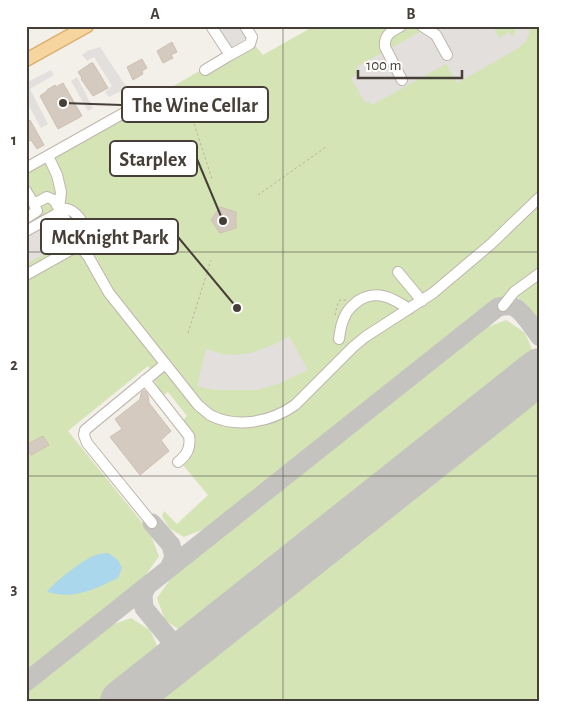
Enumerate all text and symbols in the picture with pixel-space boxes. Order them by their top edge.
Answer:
text: A [150,6,160,22]
text: B [406,6,416,22]
scale bar [358,48,462,80]
text: 100 m [366,58,401,73]
callout: The Wine Cellar [122,87,268,122]
text: The Wine Cellar [132,96,258,116]
text: 1 [11,132,17,148]
callout: Starplex [110,141,197,176]
text: Starplex [119,150,188,170]
callout: McKnight Park [41,219,178,254]
text: McKnight Park [51,228,169,248]
text: 2 [10,357,18,373]
text: 3 [11,581,18,597]

